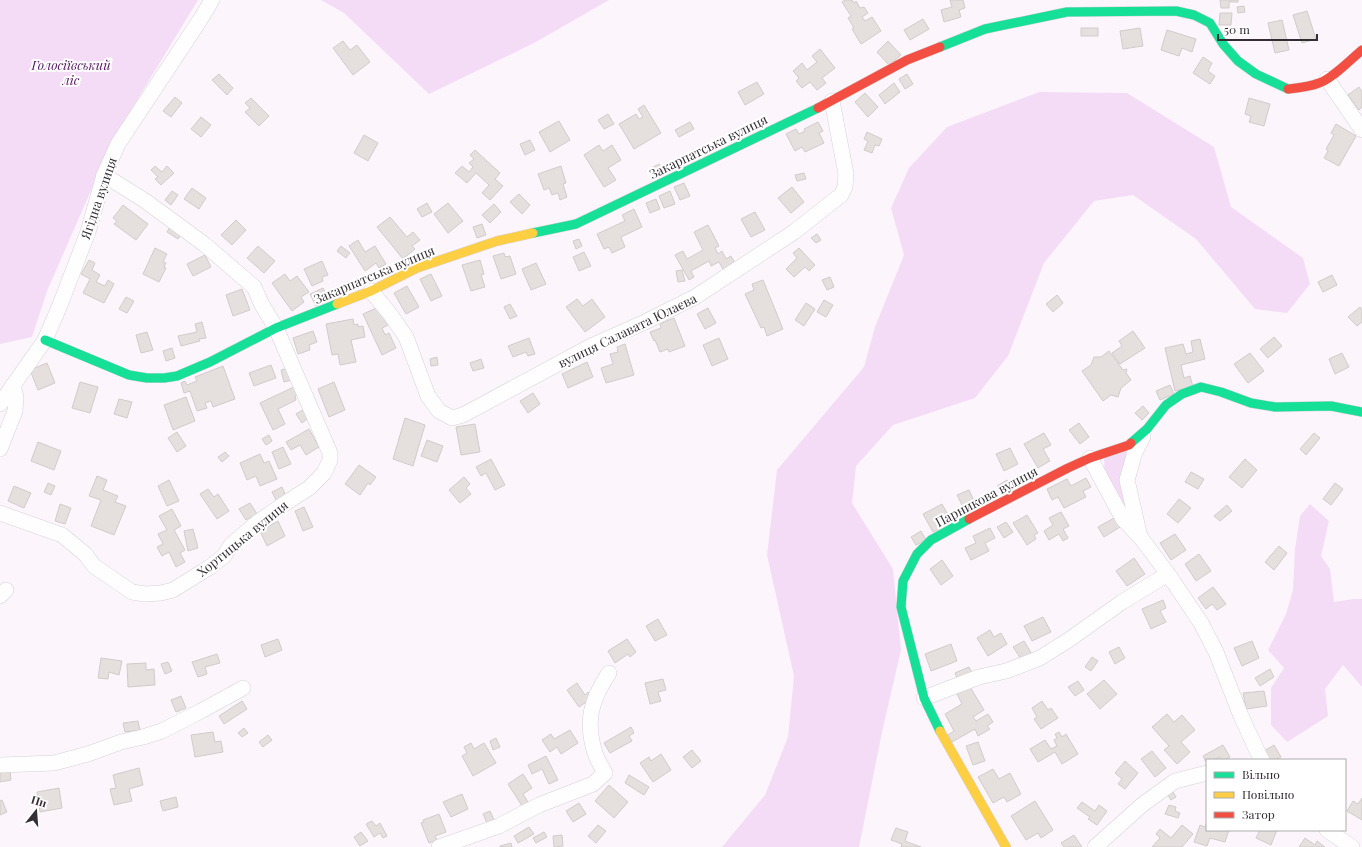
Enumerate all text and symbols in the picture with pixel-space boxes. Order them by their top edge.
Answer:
scale bar [1218,16,1317,42]
text: 50 m [1224,21,1250,37]
park label: Голосіївський ліс [30,56,111,88]
street label: Закарпатська вулиця [646,110,770,182]
street label: Ягідна вулиця [76,155,120,242]
street label: Закарпатська вулиця [311,241,437,307]
street label: вулиця Салавата Юлаєва [555,289,700,371]
street label: Парникова вулиця [932,462,1040,530]
street label: Хортицька вулиця [193,496,291,580]
legend [1206,759,1346,831]
text: Вільно [1242,766,1280,782]
text: Повільно [1242,786,1295,802]
north arrow [16,791,56,831]
text: Пн [29,791,49,810]
text: Затор [1242,806,1275,822]

